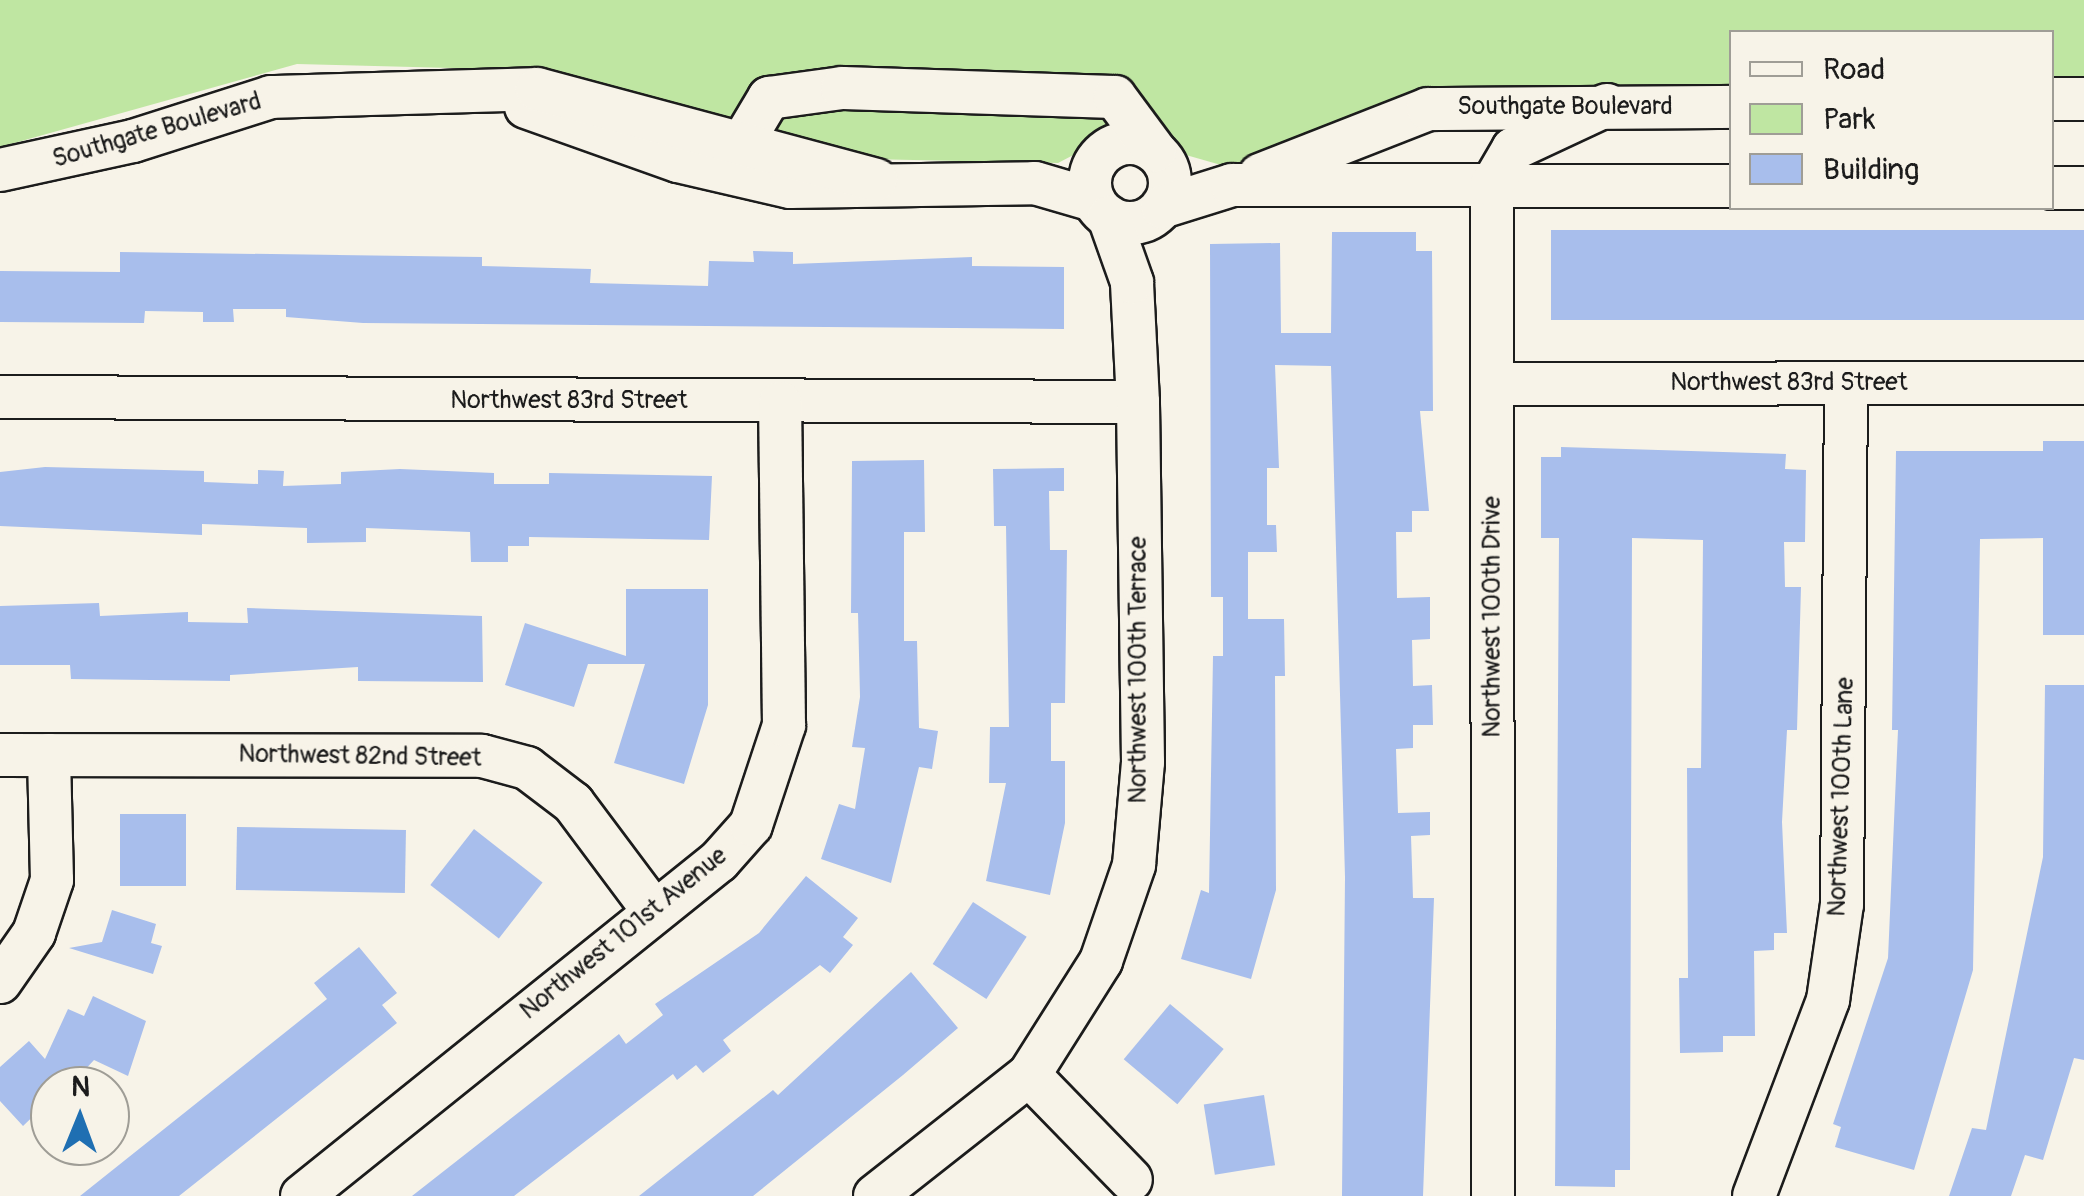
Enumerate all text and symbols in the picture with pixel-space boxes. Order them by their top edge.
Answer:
legend [1729,30,2054,210]
text: Road [1823,51,1885,88]
street label: Southgate Boulevard [49,87,265,175]
street label: Southgate Boulevard [1457,92,1673,122]
text: Park [1823,101,1876,138]
text: Building [1823,151,1919,188]
street label: Northwest 83rd Street [1670,368,1908,398]
street label: Northwest 83rd Street [450,386,688,416]
street label: Northwest 100th Drive [1478,496,1508,738]
street label: Northwest 100th Terrace [1124,536,1154,804]
street label: Northwest 100th Lane [1823,677,1861,917]
street label: Northwest 82nd Street [238,740,482,774]
street label: Northwest 101st Avenue [515,841,733,1027]
north arrow [30,1066,130,1166]
text: N [71,1070,90,1105]

